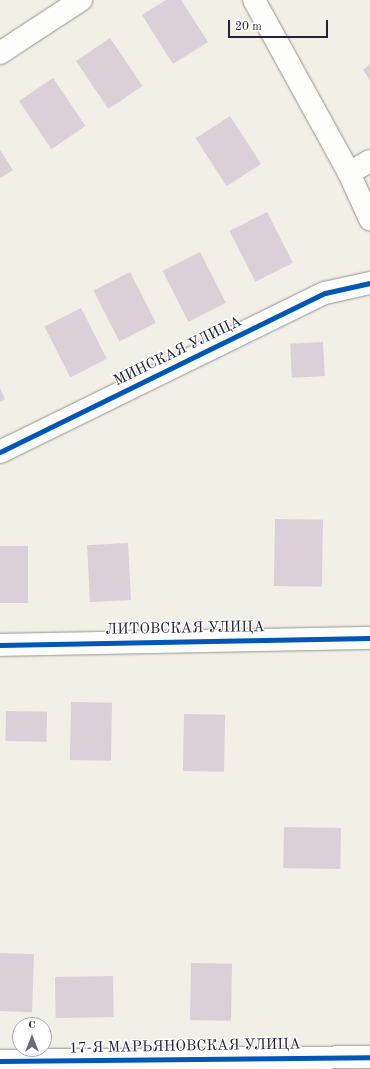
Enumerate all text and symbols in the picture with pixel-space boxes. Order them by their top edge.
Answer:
scale bar [230,12,330,38]
text: 20 m [235,21,262,33]
street label: МИНСКАЯ УЛИЦА [111,313,245,391]
street label: ЛИТОВСКАЯ УЛИЦА [105,619,265,639]
north arrow [12,1017,52,1057]
text: С [28,1020,36,1031]
street label: 17-Я МАРЬЯНОВСКАЯ УЛИЦА [69,1036,301,1058]

